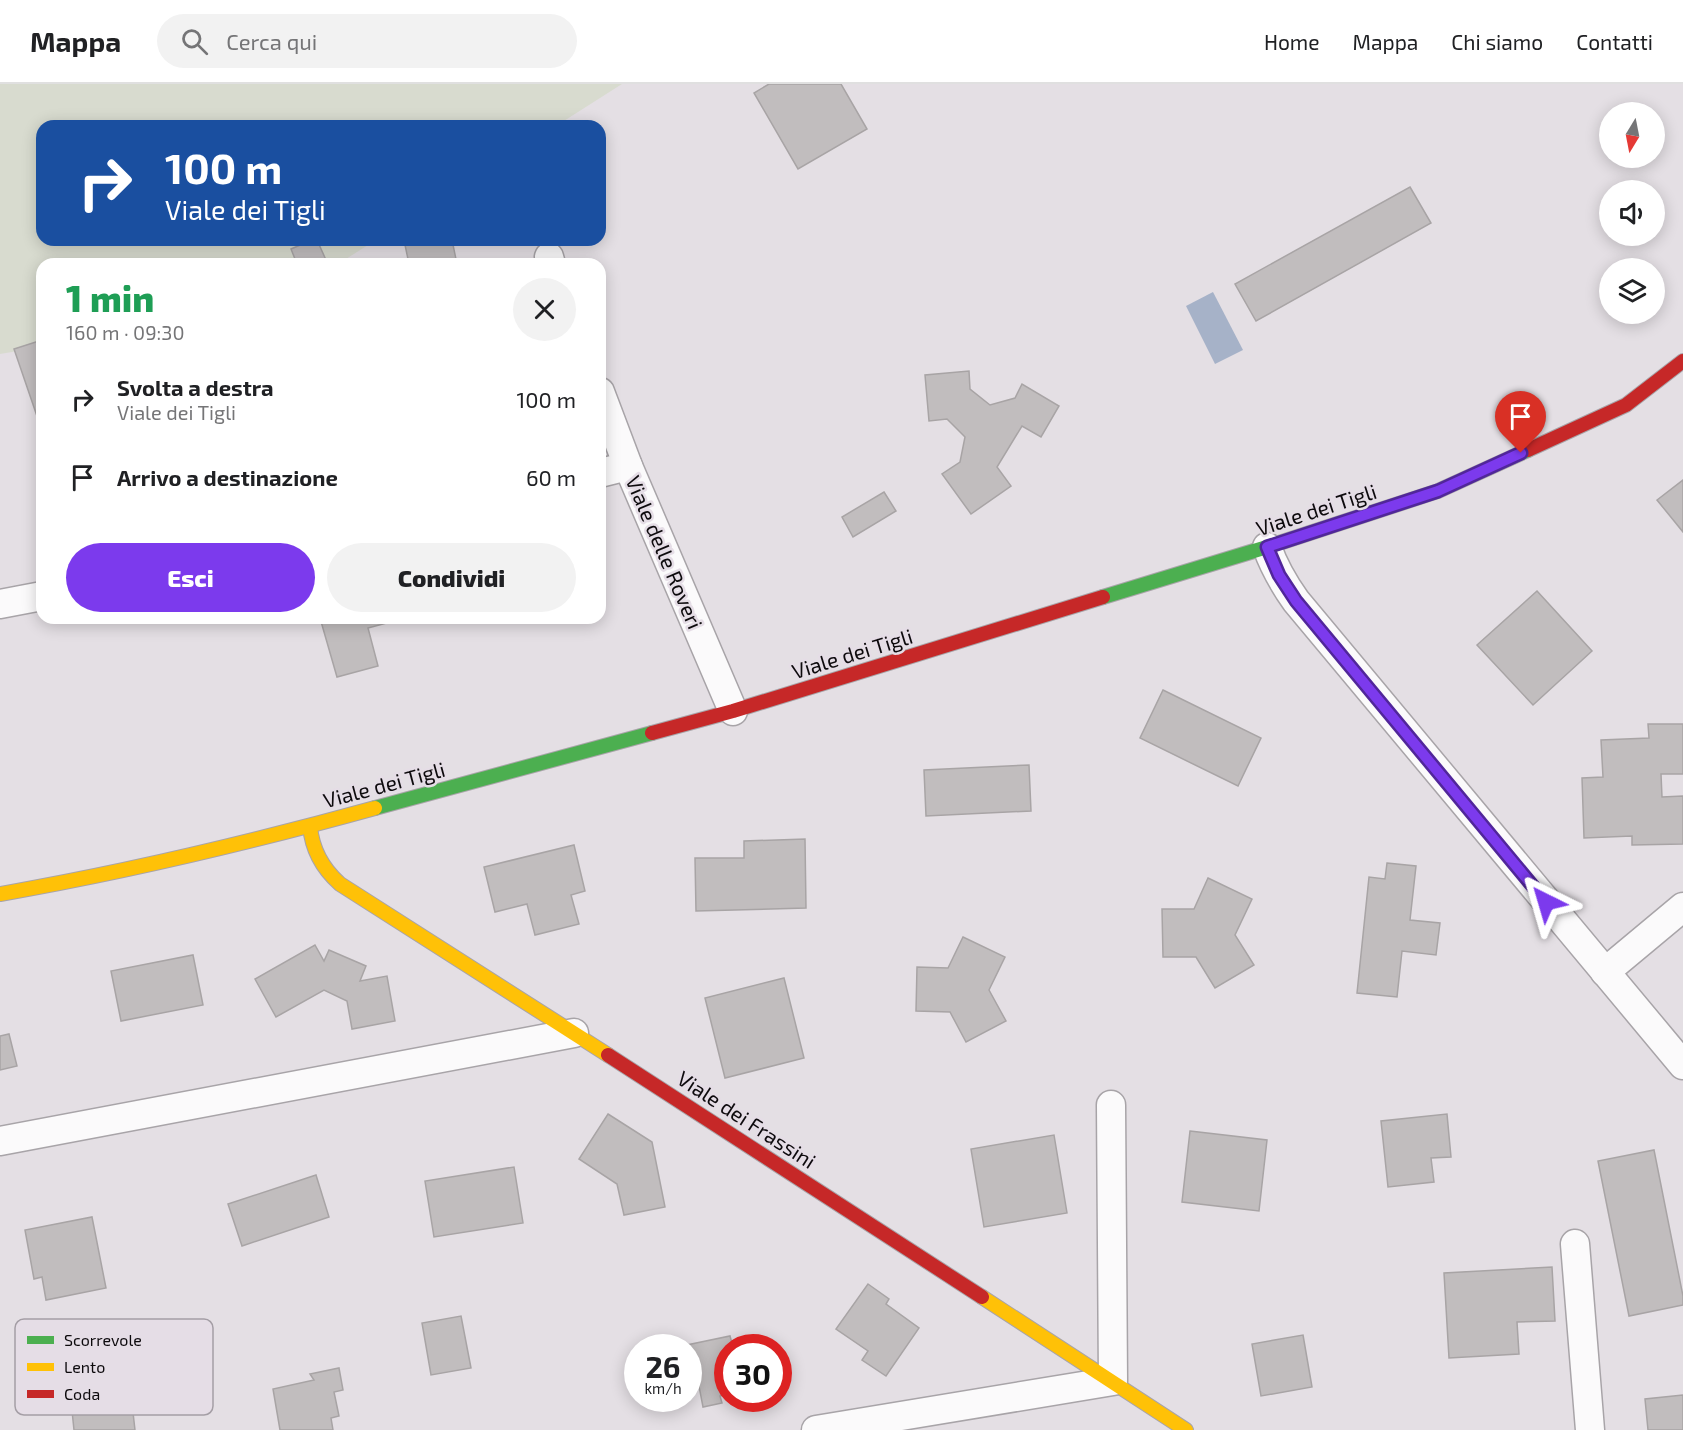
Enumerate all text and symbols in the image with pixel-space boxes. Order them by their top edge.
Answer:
search box [157,14,577,68]
text: Mappa [30,24,121,58]
icon: search [178,25,211,58]
text: Cerca qui [226,28,317,54]
text: Home [1264,29,1320,54]
text: Mappa [1353,29,1418,54]
text: Chi siamo [1451,29,1543,54]
text: Contatti [1576,29,1653,54]
north arrow [1599,102,1665,168]
map controls [1599,102,1665,324]
text: 100 m [165,142,282,192]
icon: right [66,144,144,222]
button: sound [1599,180,1665,246]
text: Viale dei Tigli [165,193,326,225]
button: layers [1599,258,1665,324]
text: 1 min [66,276,154,319]
button: close [513,278,576,341]
text: 160 m · 09:30 [66,320,184,344]
text: Svolta a destra [117,374,274,400]
icon: right [66,383,99,416]
text: 100 m [517,386,576,412]
pin [1495,391,1546,453]
text: Viale dei Tigli [117,400,236,424]
icon: arrive [1504,400,1537,433]
icon: arrive [66,461,99,494]
text: Arrivo a destinazione [117,464,338,490]
text: 60 m [526,464,576,490]
street label: Viale delle Roveri [621,472,709,632]
street label: Viale dei Tigli [1253,478,1379,540]
button: Esci [66,543,315,612]
button: Condividi [327,543,576,612]
street label: Viale dei Tigli [789,623,915,683]
street label: Viale dei Tigli [320,756,448,812]
position arrow [1514,870,1578,934]
street label: Viale dei Frassini [673,1065,821,1173]
legend [15,1319,213,1415]
text: Scorrevole [64,1330,142,1349]
speed limit sign: 30 [714,1334,792,1412]
text: 26 [645,1348,681,1384]
text: Lento [64,1357,105,1376]
text: km/h [644,1379,682,1397]
text: Coda [64,1384,100,1403]

